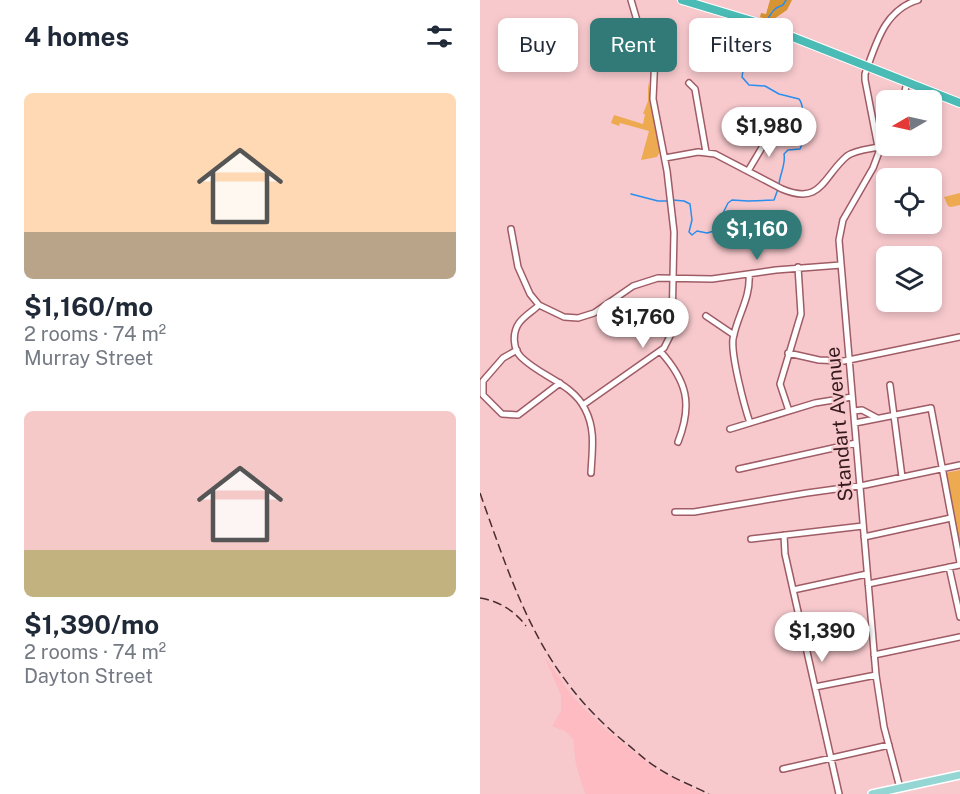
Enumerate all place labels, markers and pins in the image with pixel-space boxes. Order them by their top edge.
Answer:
pin: $1,980 [720,107,818,158]
pin: $1,160 [708,210,806,261]
pin: $1,760 [594,298,692,349]
pin: $1,390 [773,612,871,663]

